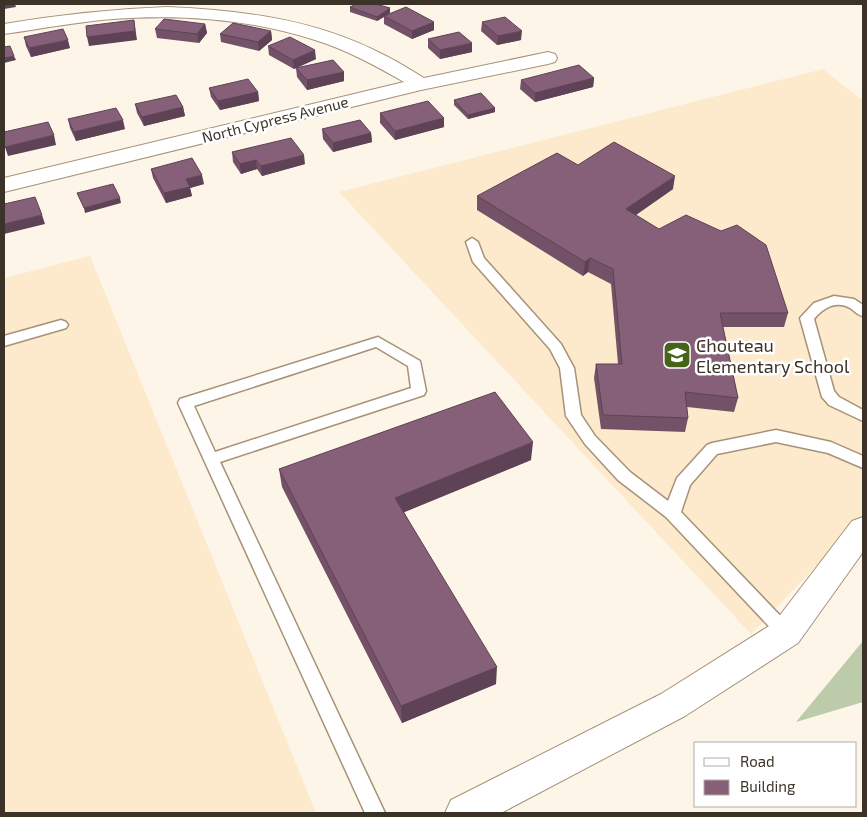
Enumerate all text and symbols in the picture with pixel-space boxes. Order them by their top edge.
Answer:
street label: North Cypress Avenue [200,92,350,146]
place label: Chouteau Elementary School [696,334,850,377]
school or university icon: Chouteau Elementary School [662,340,692,370]
legend [694,742,857,807]
text: Road [740,752,775,770]
text: Building [740,777,796,795]

